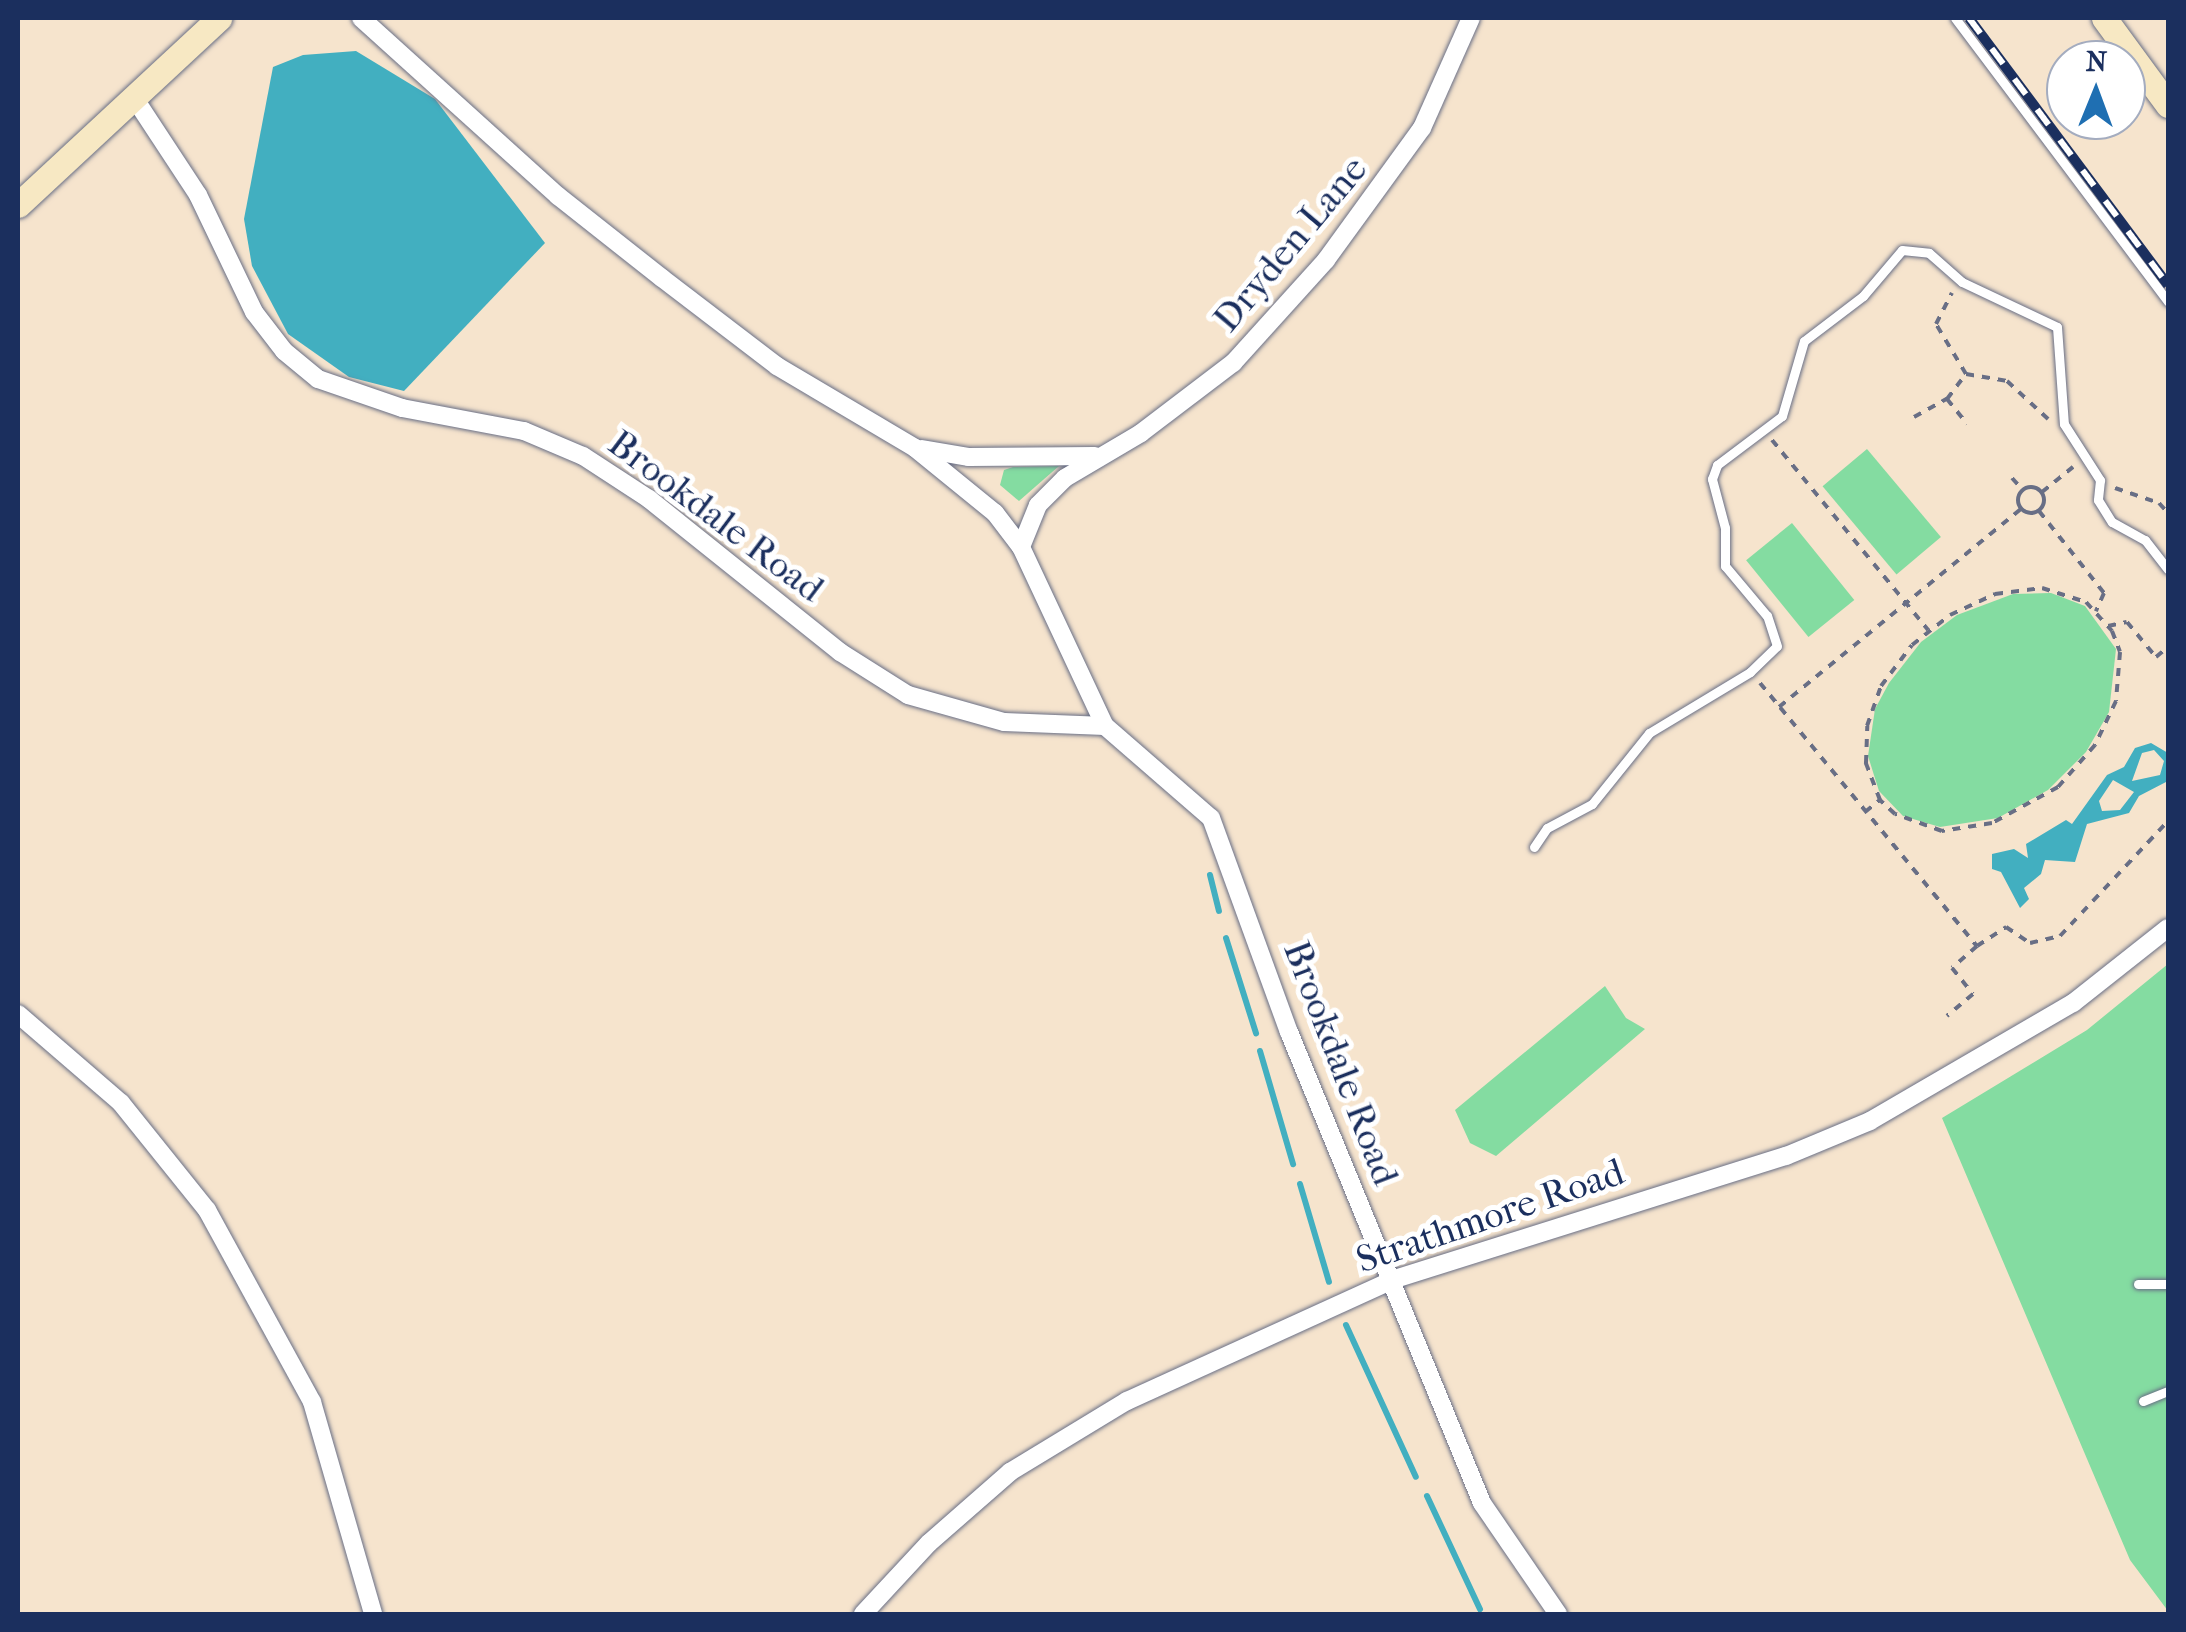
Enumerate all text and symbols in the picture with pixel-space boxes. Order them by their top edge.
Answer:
north arrow [2046,40,2146,140]
text: N [2086,45,2107,78]
street label: Dryden Lane [1203,147,1377,341]
street label: Brookdale Road [599,420,833,612]
street label: Brookdale Road [1273,934,1409,1192]
street label: Strathmore Road [1350,1149,1630,1283]

